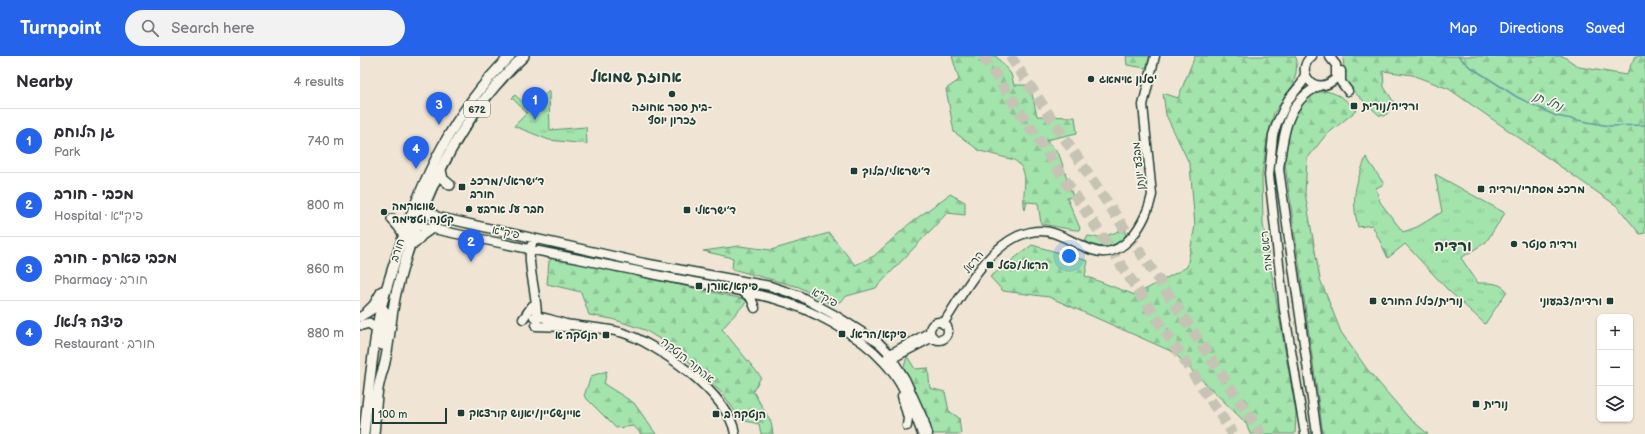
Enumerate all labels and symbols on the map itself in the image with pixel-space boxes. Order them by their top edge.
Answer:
district label: אחוזת שמואל [590,68,682,87]
place label: סלון אימאג' [1099,73,1157,86]
marker: סלון אימאג' [1086,74,1096,84]
pin: 1 [522,87,548,120]
water label: נחל תן [1531,88,1566,115]
marker: בית ספר אחוזה- זכרון יוסף [667,89,677,99]
pin: 3 [426,92,452,125]
place label: ורדיה/נורית [1361,100,1419,113]
road number: 672 [464,101,490,117]
place label: בית ספר אחוזה- זכרון יוסף [632,101,712,127]
marker: ורדיה/נורית [1349,101,1359,111]
pin: 4 [403,136,429,169]
street label: מבצע יונתן [1130,141,1147,191]
place label: ד׳ישראלי/בלוך [862,165,930,179]
marker: ד׳ישראלי/בלוך [849,166,859,176]
place label: ד׳ישראלי/מרכז חורב [469,175,545,201]
marker: ד׳ישראלי/מרכז חורב [457,182,467,192]
place label: מרכז מסחרי/ורדיה [1489,183,1585,196]
marker: מרכז מסחרי/ורדיה [1476,184,1486,194]
place label: שווארמה קטנה וטעימה [392,200,454,226]
place label: חבר על ארבע [477,203,544,216]
marker: חבר על ארבע [464,204,474,214]
place label: ד׳ישראלי [695,204,736,217]
marker: ד׳ישראלי [682,205,692,215]
marker: שווארמה קטנה וטעימה [379,207,389,217]
street label: פיק"א [491,223,521,242]
pin: 2 [458,229,484,262]
street label: ראש מיה [1258,230,1275,272]
street label: חורב [388,237,407,263]
district label: ורדיה [1434,237,1472,256]
place label: ורדיה סנטר [1522,238,1577,251]
marker: ורדיה סנטר [1509,239,1519,249]
your location [1059,246,1079,266]
street label: הראל [960,248,986,276]
place label: הראל/פטל [998,259,1049,272]
marker: הראל/פטל [985,260,995,270]
place label: פיקא/אורן [707,280,758,293]
marker: פיקא/אורן [694,281,704,291]
street label: פיק"א [809,285,840,310]
place label: נורית/כליל החורש [1381,295,1463,308]
place label: ורדיה/צבעוני [1540,295,1602,308]
marker: נורית/כליל החורש [1368,296,1378,306]
marker: ורדיה/צבעוני [1605,296,1615,306]
place label: פיקא/הראל [850,328,907,341]
place label: הנטקה א [555,329,598,342]
marker: פיקא/הראל [837,329,847,339]
marker: הנטקה א [601,330,611,340]
street label: ארתור הנטקה [658,335,717,386]
place label: נורית [1483,398,1508,411]
marker: נורית [1471,399,1481,409]
scale bar [372,406,447,425]
place label: איינשטיין/יאנוש קורצאק [469,407,581,420]
marker: איינשטיין/יאנוש קורצאק [456,408,466,418]
place label: הנטקה ב [723,408,766,421]
marker: הנטקה ב [711,409,721,419]

